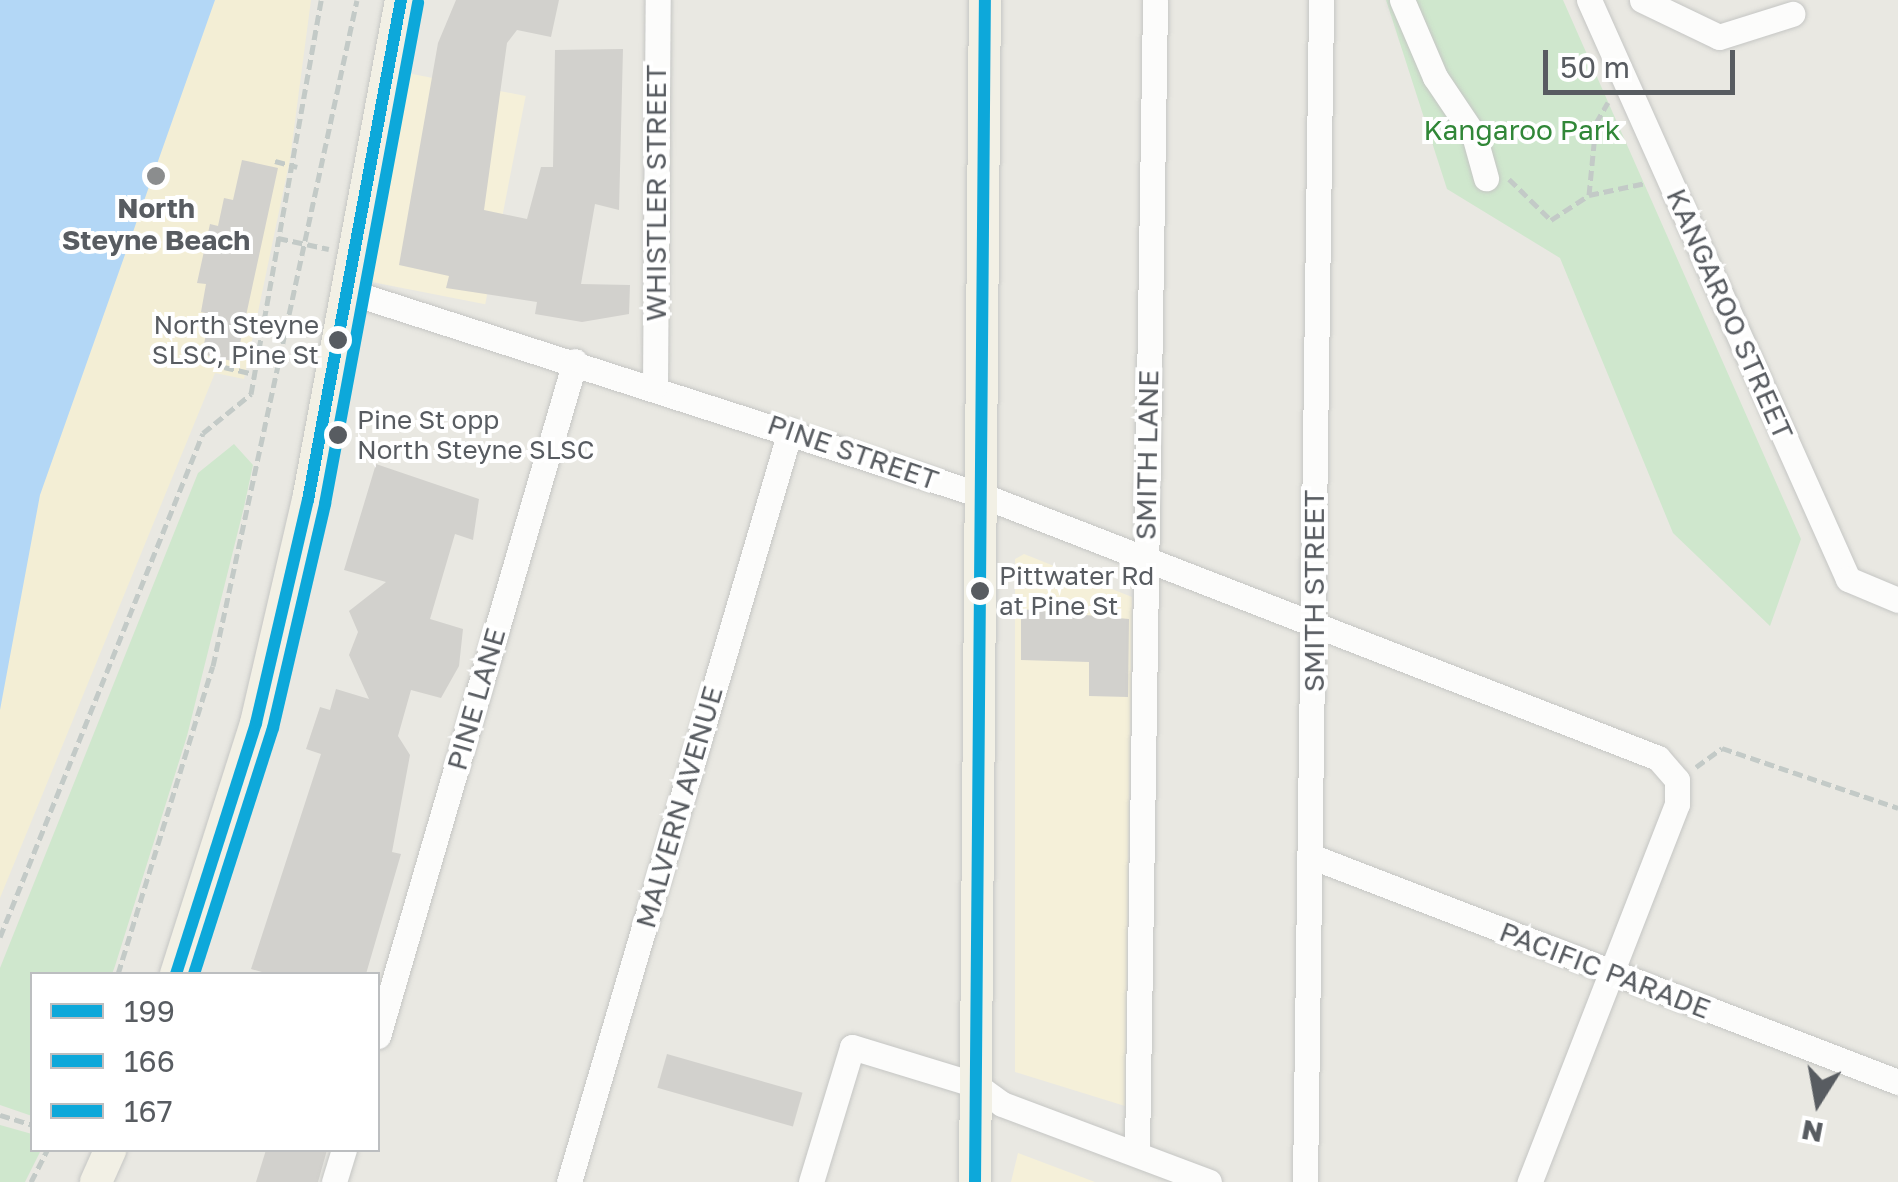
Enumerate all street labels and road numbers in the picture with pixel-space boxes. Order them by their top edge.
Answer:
street label: WHISTLER STREET [639,65,673,321]
street label: KANGAROO STREET [1660,183,1800,445]
street label: SMITH LANE [1129,370,1165,540]
street label: PINE STREET [763,407,943,497]
street label: SMITH STREET [1297,490,1331,692]
street label: PINE LANE [440,624,512,774]
street label: MALVERN AVENUE [628,682,730,932]
street label: PACIFIC PARADE [1495,914,1715,1026]

